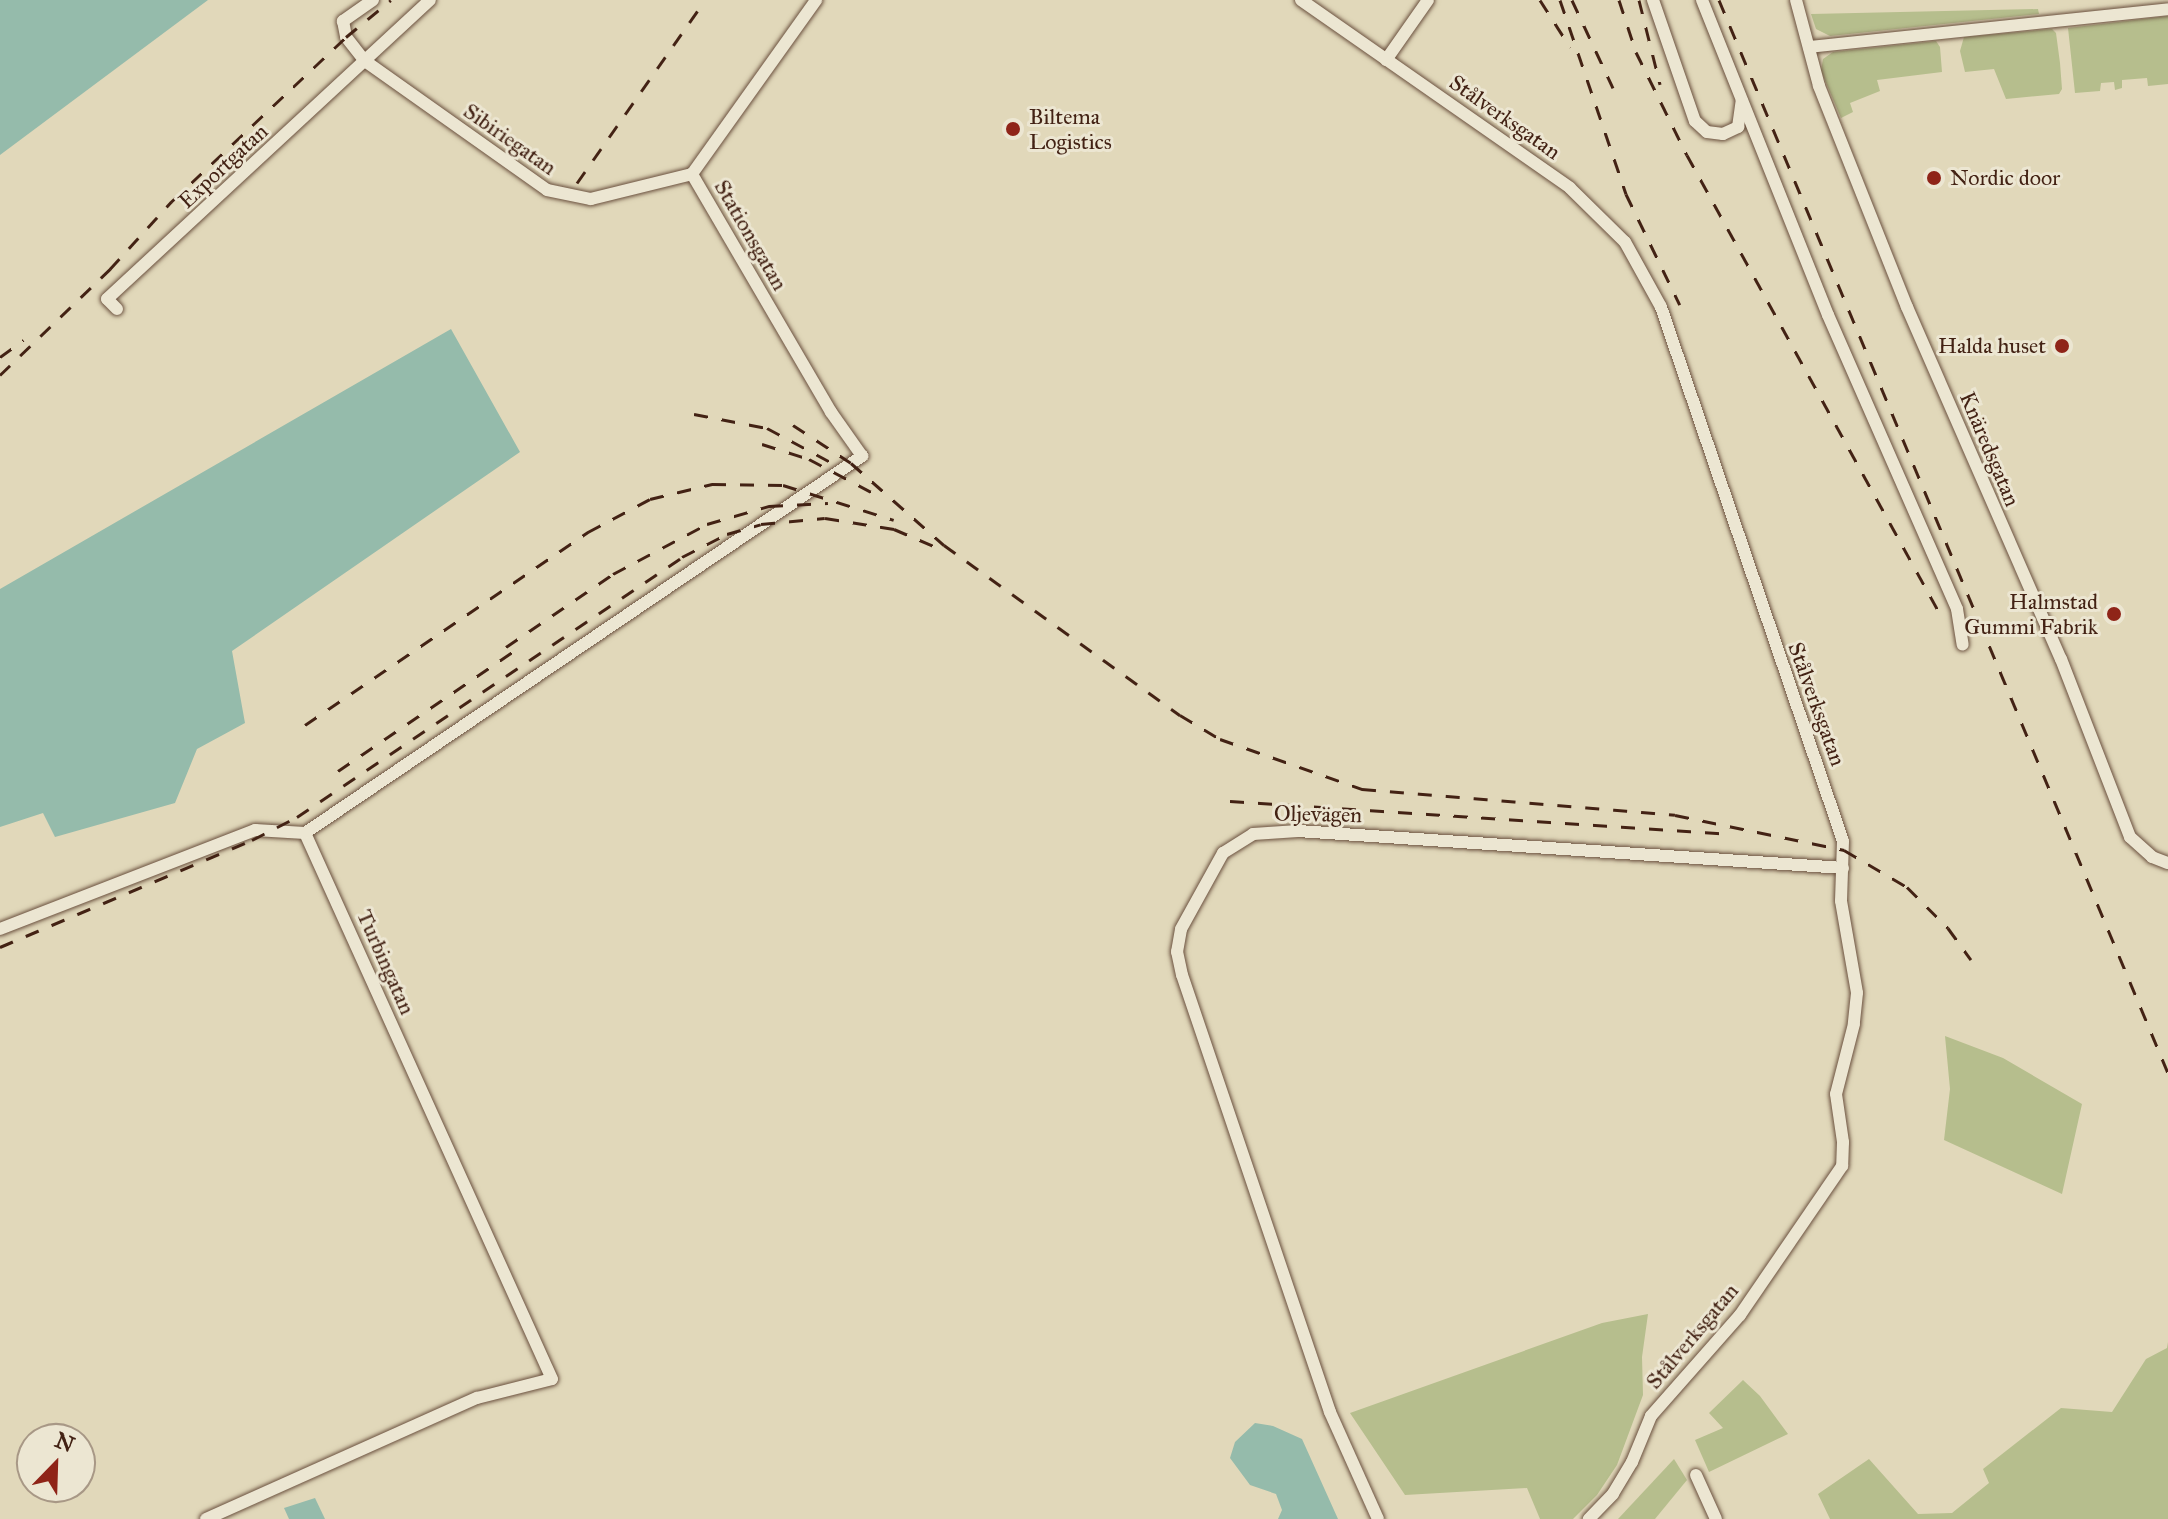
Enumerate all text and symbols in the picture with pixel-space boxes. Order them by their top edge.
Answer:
street label: Stålverksgatan [1444,69,1566,165]
street label: Sibiriegatan [459,97,561,181]
place label: Biltema Logistics [1029,103,1112,154]
street label: Exportgatan [173,118,273,214]
marker: Biltema Logistics [1004,120,1022,138]
place label: Nordic door [1950,165,2060,191]
marker: Nordic door [1925,169,1943,187]
street label: Stationsgatan [709,175,793,295]
place label: Halda huset [1938,333,2046,359]
marker: Halda huset [2053,337,2071,355]
street label: Knäredsgatan [1954,388,2026,510]
place label: Halmstad Gummi Fabrik [1964,588,2098,640]
marker: Halmstad Gummi Fabrik [2105,605,2123,623]
street label: Stålverksgatan [1782,639,1852,769]
street label: Oljevägen [1274,800,1362,828]
street label: Turbingatan [351,906,421,1018]
street label: Stålverksgatan [1640,1278,1744,1394]
north arrow [16,1423,96,1503]
text: N [51,1426,79,1458]

